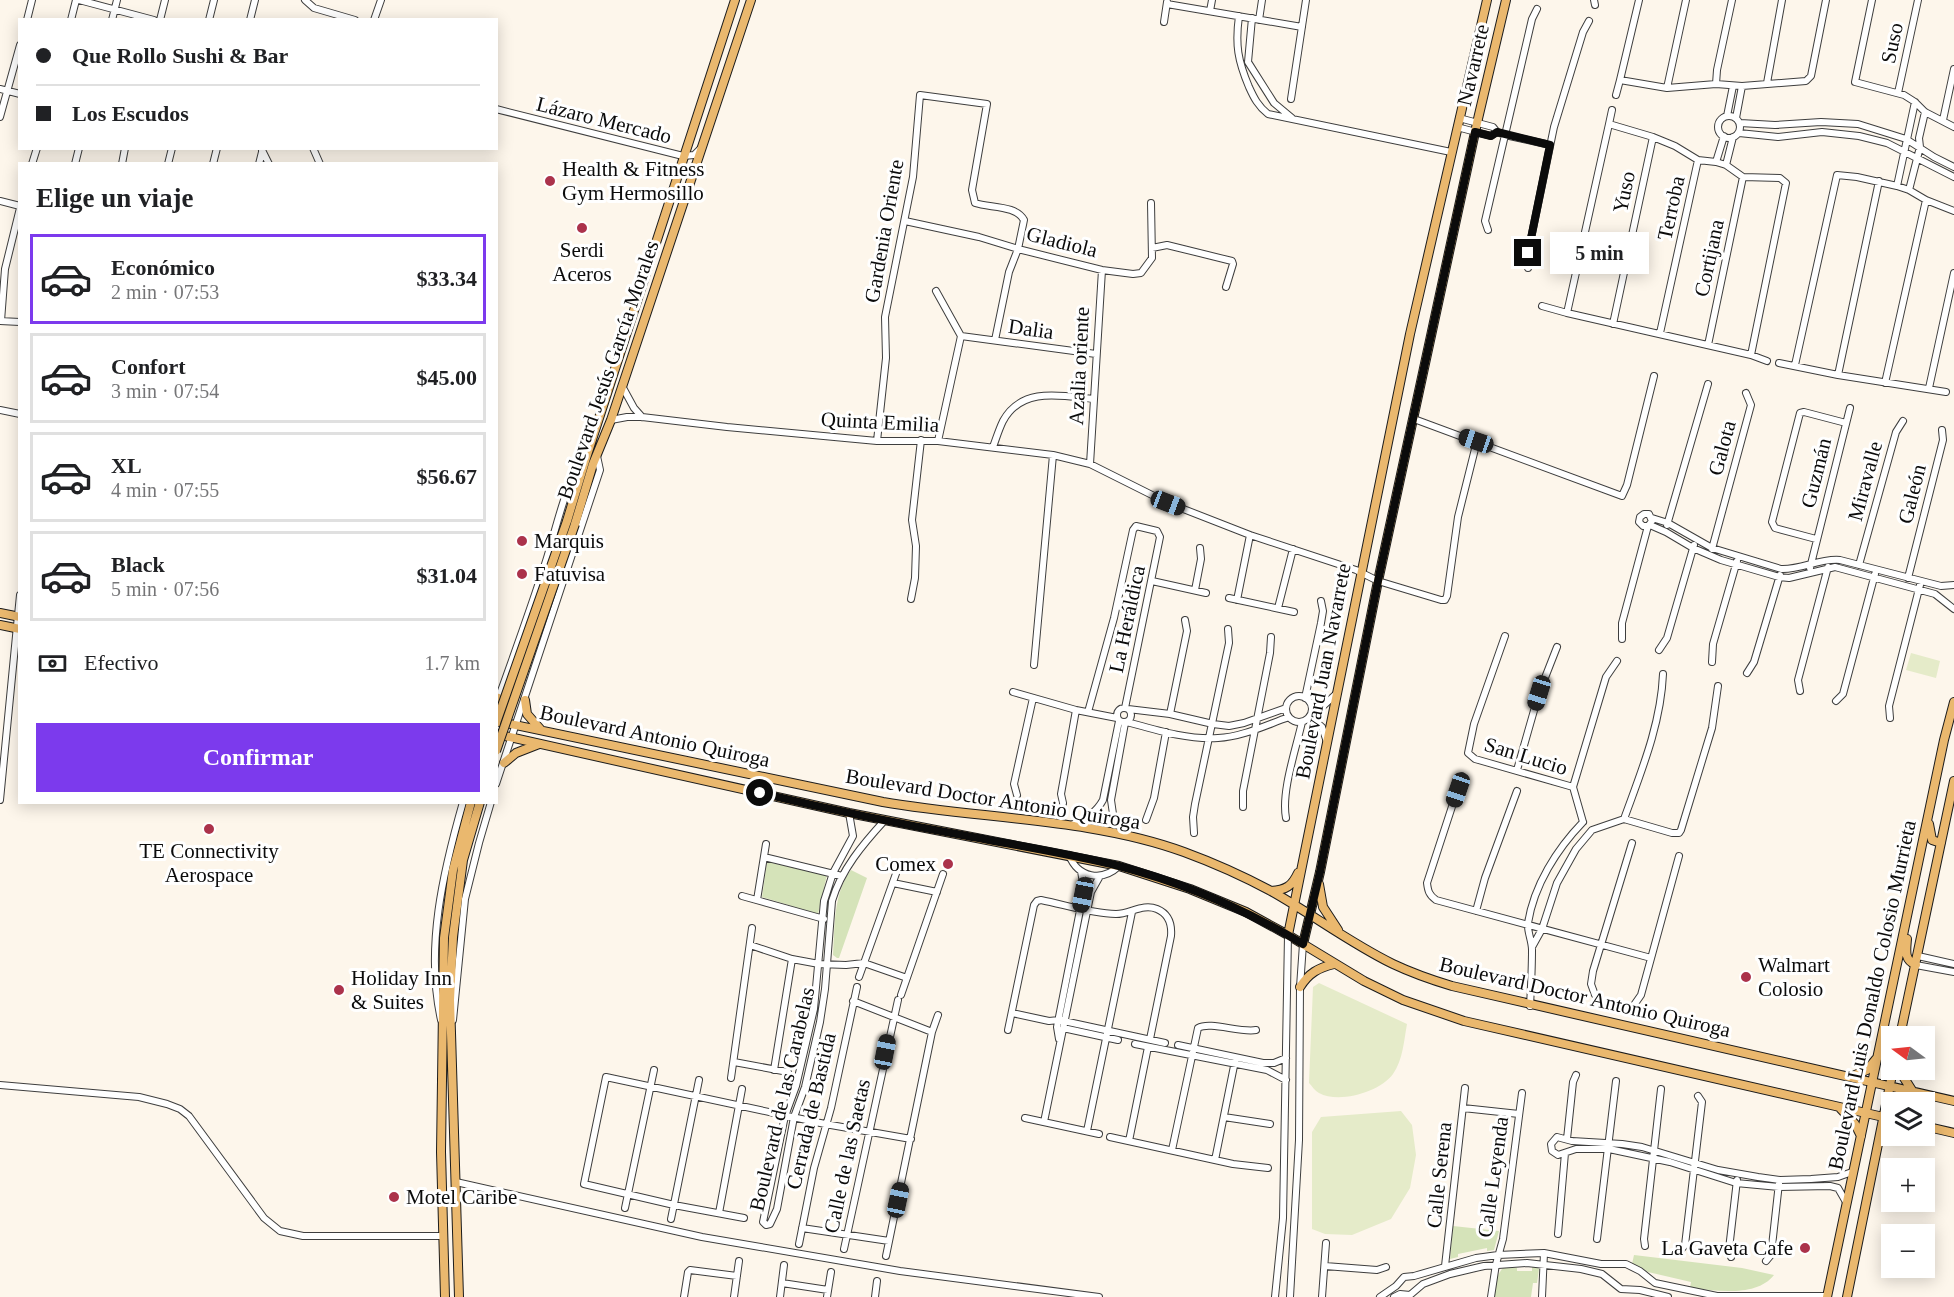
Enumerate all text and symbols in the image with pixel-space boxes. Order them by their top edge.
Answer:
street label: Suso [1876,21,1908,65]
street label: Navarrete [1452,22,1494,108]
text: Que Rollo Sushi & Bar [72,43,288,68]
street label: Lázaro Mercado [534,92,674,148]
text: Los Escudos [72,101,189,126]
place label: Health & Fitness Gym Hermosillo [562,157,704,205]
street label: Gardenia Oriente [860,157,908,305]
street label: Yuso [1608,169,1640,215]
street label: Terroba [1653,173,1690,242]
marker: Health & Fitness Gym Hermosillo [543,174,557,188]
text: Elige un viaje [36,183,194,213]
street label: Cortijana [1689,217,1729,299]
marker: Serdi Aceros [575,221,589,235]
street label: Gladiola [1024,222,1101,263]
callout: 5 min [1549,232,1648,274]
street label: Boulevard Jesús García Morales [552,237,664,503]
place label: Serdi Aceros [552,238,612,286]
route end [1514,239,1541,266]
text: 5 min [1575,242,1624,264]
icon: car [39,252,93,306]
text: Económico [111,255,215,280]
text: $33.34 [417,266,477,291]
text: 2 min · 07:53 [111,281,219,303]
street label: Azalia oriente [1064,306,1094,426]
street label: Dalia [1007,314,1056,344]
icon: car [39,351,93,405]
text: Confort [111,354,186,379]
text: $45.00 [417,365,477,390]
text: 3 min · 07:54 [111,380,219,402]
street label: Quinta Emilia [820,407,940,437]
street label: Galota [1703,417,1741,478]
car [1456,427,1496,455]
street label: Guzmán [1796,435,1836,510]
street label: Miravalle [1843,438,1887,524]
icon: car [39,450,93,504]
text: XL [111,453,142,478]
street label: Galeón [1893,461,1931,526]
text: $56.67 [417,464,477,489]
text: 4 min · 07:55 [111,479,219,501]
car [1148,488,1188,518]
place label: Marquis [534,529,604,553]
marker: Marquis [515,534,529,548]
icon: car [39,549,93,603]
text: Black [111,552,165,577]
street label: Boulevard Juan Navarrete [1290,561,1356,781]
place label: Fatuvisa [534,562,606,586]
text: $31.04 [417,563,477,588]
street label: La Heráldica [1104,563,1150,675]
marker: Fatuvisa [515,567,529,581]
text: 5 min · 07:56 [111,578,219,600]
icon: cash [36,647,69,680]
text: Efectivo [84,650,159,675]
text: 1.7 km [424,652,480,674]
car [1525,673,1553,713]
street label: Boulevard Antonio Quiroga [538,700,773,772]
button: Confirmar [36,723,480,792]
street label: San Lucio [1481,732,1571,780]
street label: Boulevard Doctor Antonio Quiroga [844,764,1143,834]
car [1444,770,1472,810]
route start [746,779,773,806]
street label: Boulevard Luis Donaldo Colosio Murrieta [1823,817,1921,1172]
marker: TE Connectivity Aerospace [202,822,216,836]
place label: TE Connectivity Aerospace [139,839,279,887]
place label: Comex [875,852,936,876]
marker: Comex [941,857,955,871]
car [1071,876,1095,914]
street label: Boulevard Doctor Antonio Quiroga [1437,952,1734,1042]
place label: Walmart Colosio [1758,953,1830,1001]
place label: Holiday Inn & Suites [351,966,452,1014]
marker: Walmart Colosio [1739,970,1753,984]
marker: Holiday Inn & Suites [332,983,346,997]
street label: Boulevard de las Carabelas [745,985,819,1213]
north arrow [1881,1026,1935,1080]
map controls [1881,1026,1935,1278]
street label: Cerrada de Bastida [781,1030,841,1192]
car [873,1033,897,1071]
street label: Calle de las Saetas [819,1077,875,1235]
button: layers [1881,1092,1935,1146]
street label: Calle Leyenda [1473,1114,1513,1239]
street label: Calle Serena [1421,1120,1457,1229]
button: + [1881,1158,1935,1212]
car [885,1181,911,1219]
place label: Motel Caribe [406,1185,517,1209]
marker: Motel Caribe [387,1190,401,1204]
button: − [1881,1224,1935,1278]
place label: La Gaveta Cafe [1661,1236,1793,1260]
marker: La Gaveta Cafe [1798,1241,1812,1255]

